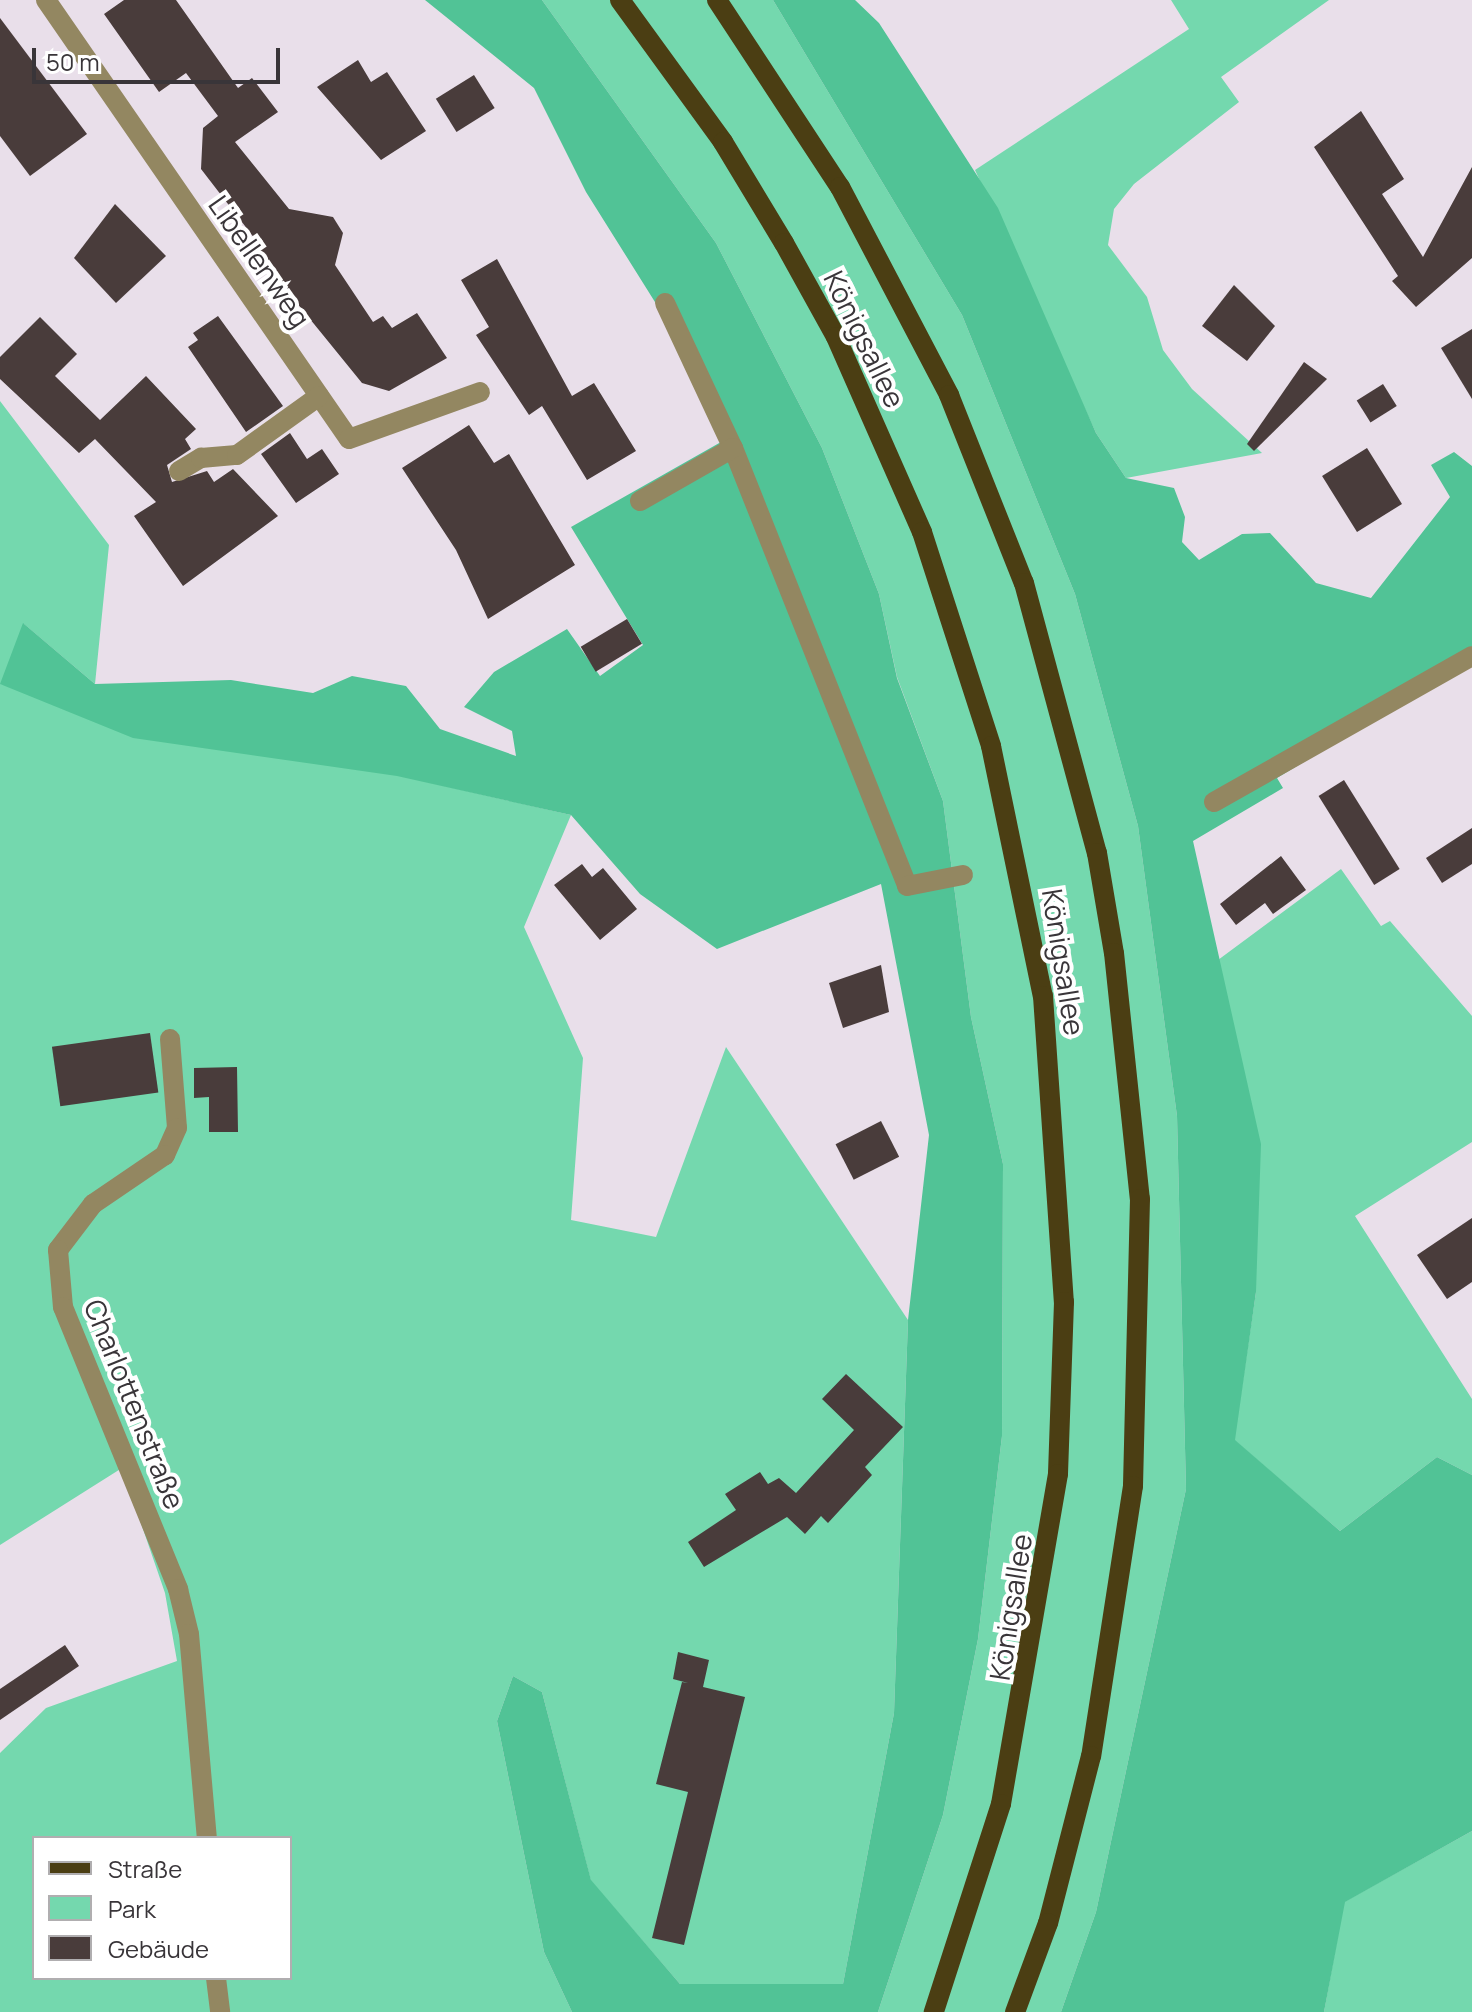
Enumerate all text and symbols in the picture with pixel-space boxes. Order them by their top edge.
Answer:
scale bar [36,32,284,82]
text: 50 m [46,45,100,78]
street label: Libellenweg [202,189,318,333]
street label: Königsallee [817,265,913,413]
street label: Königsallee [1036,886,1092,1038]
street label: Charlottenstraße [78,1294,192,1514]
street label: Königsallee [982,1531,1038,1683]
legend [32,1836,292,1980]
text: Straße [108,1852,182,1885]
text: Park [108,1892,156,1925]
text: Gebäude [108,1932,209,1965]

